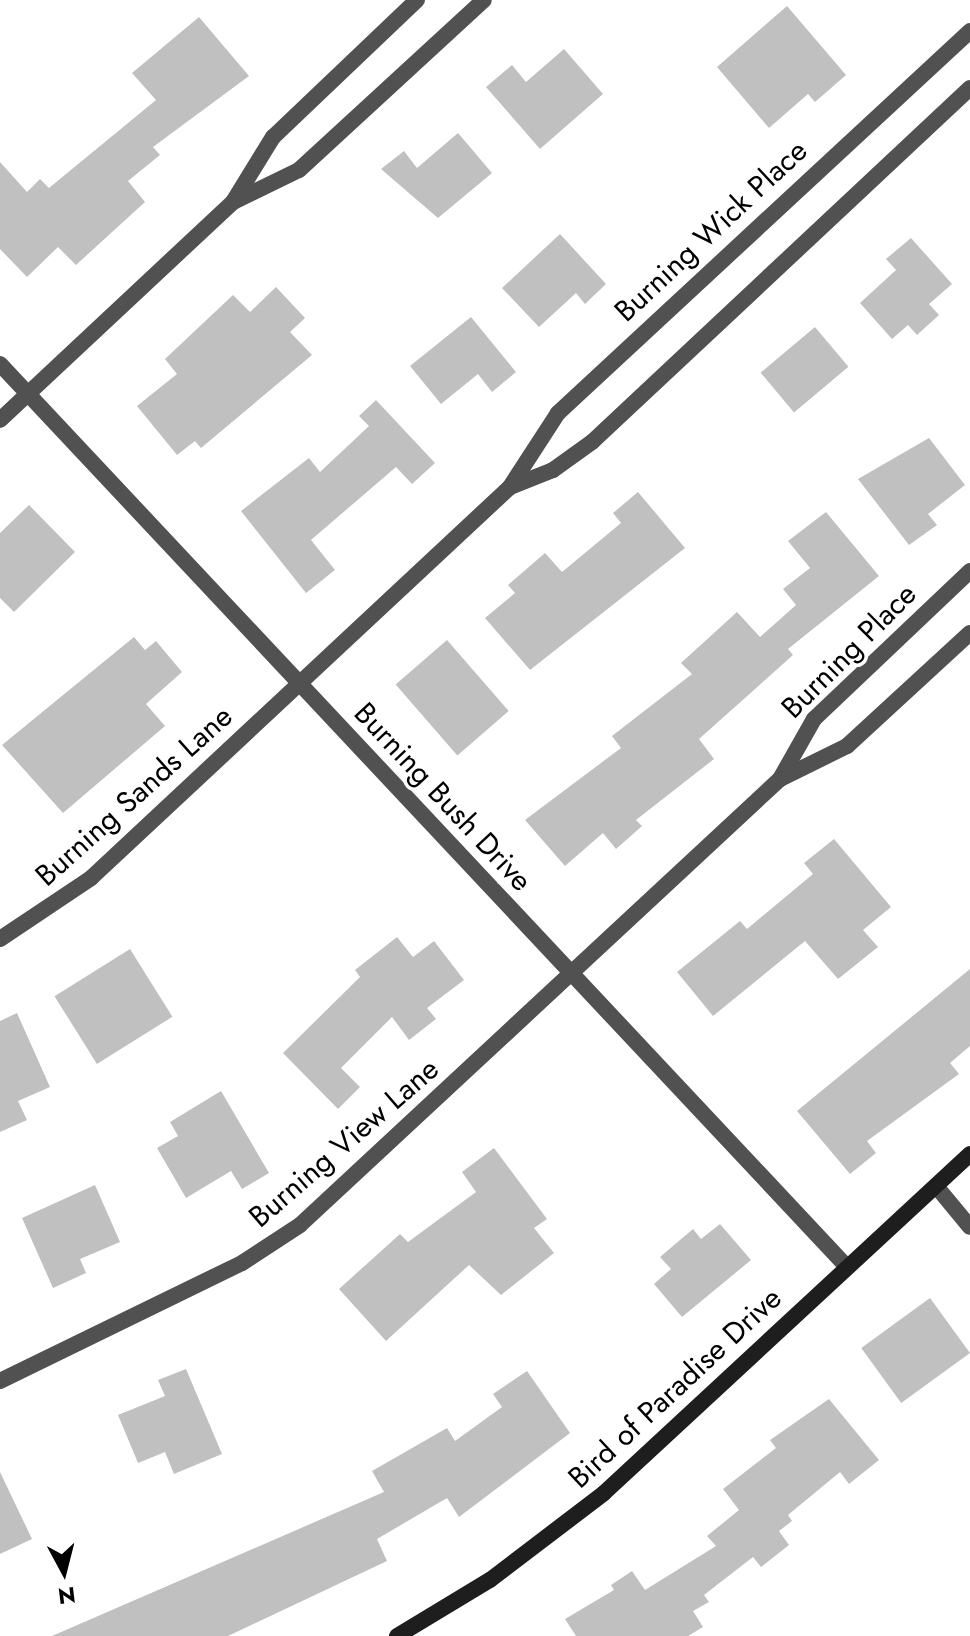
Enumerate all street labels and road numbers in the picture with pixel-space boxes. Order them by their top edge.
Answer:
street label: Burning Wick Place [607,133,815,329]
street label: Burning Place [774,576,924,726]
street label: Burning Bush Drive [347,695,539,899]
street label: Burning Sands Lane [28,698,240,894]
street label: Burning View Lane [242,1051,446,1235]
street label: Bird of Paradise Drive [561,1280,789,1496]

